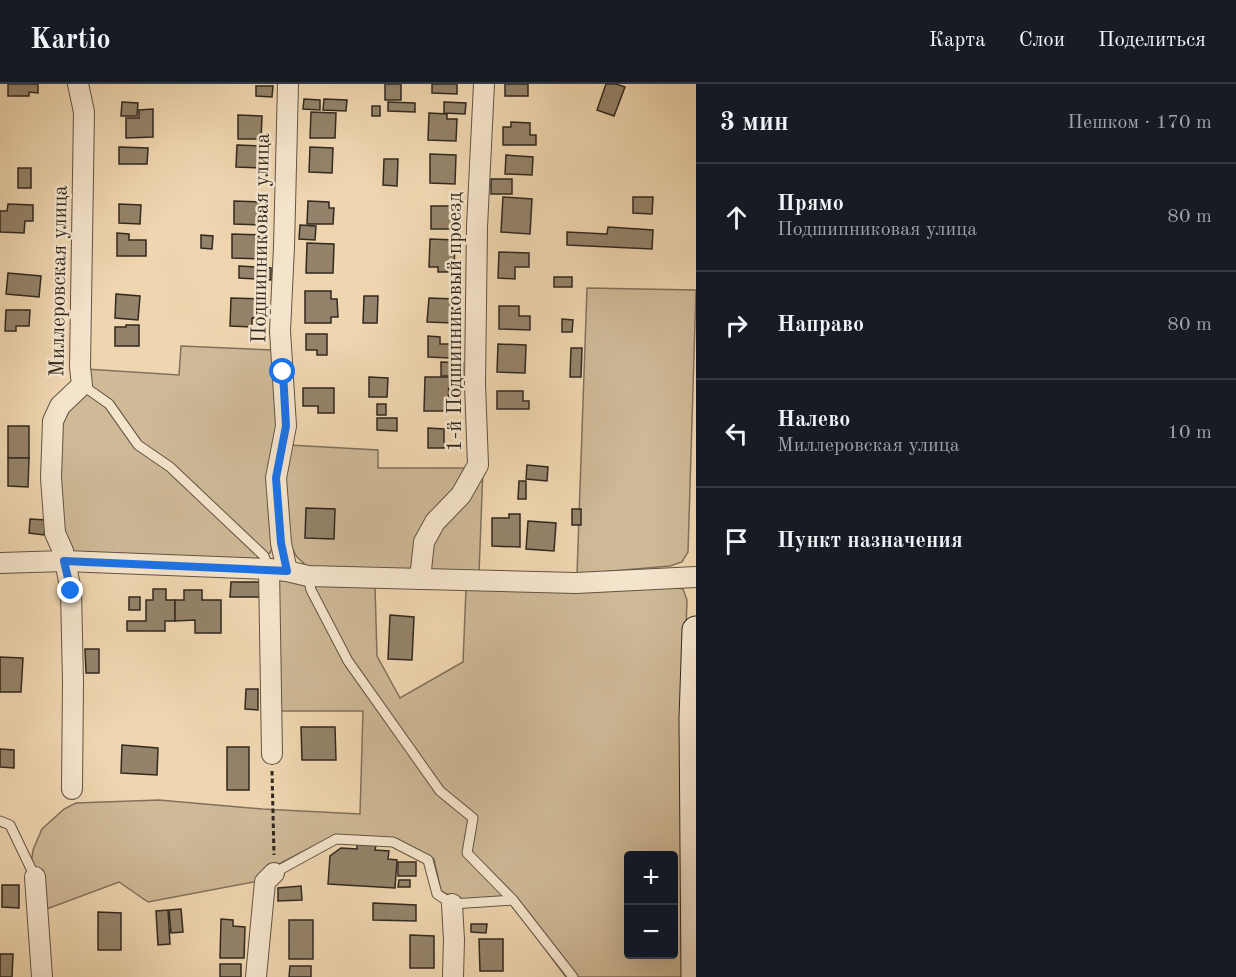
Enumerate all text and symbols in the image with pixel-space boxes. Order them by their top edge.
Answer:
text: Kartio [30,27,111,55]
text: Карта [929,30,986,51]
text: Слои [1019,30,1065,51]
text: Поделиться [1098,30,1206,51]
text: 3 мин [720,110,789,136]
text: Пешком · 170 m [1067,113,1212,133]
street label: Подшипниковая улица [249,133,274,343]
street label: Миллеровская улица [47,185,72,377]
street label: 1-й Подшипниковый проезд [445,192,466,452]
text: Прямо [777,193,844,215]
icon: ahead [720,201,753,234]
text: 80 m [1167,207,1212,227]
text: Подшипниковая улица [777,220,977,240]
icon: right [720,309,753,342]
text: Направо [777,314,864,336]
text: 80 m [1167,315,1212,335]
route start [269,358,295,384]
text: Налево [777,409,850,431]
icon: left [720,417,753,450]
text: 10 m [1167,423,1212,443]
text: Миллеровская улица [777,436,960,456]
icon: arrive [720,525,753,558]
text: Пункт назначения [777,530,963,552]
route end [57,577,83,603]
map controls [624,851,678,959]
button: + [624,851,678,905]
button: − [624,905,678,959]

